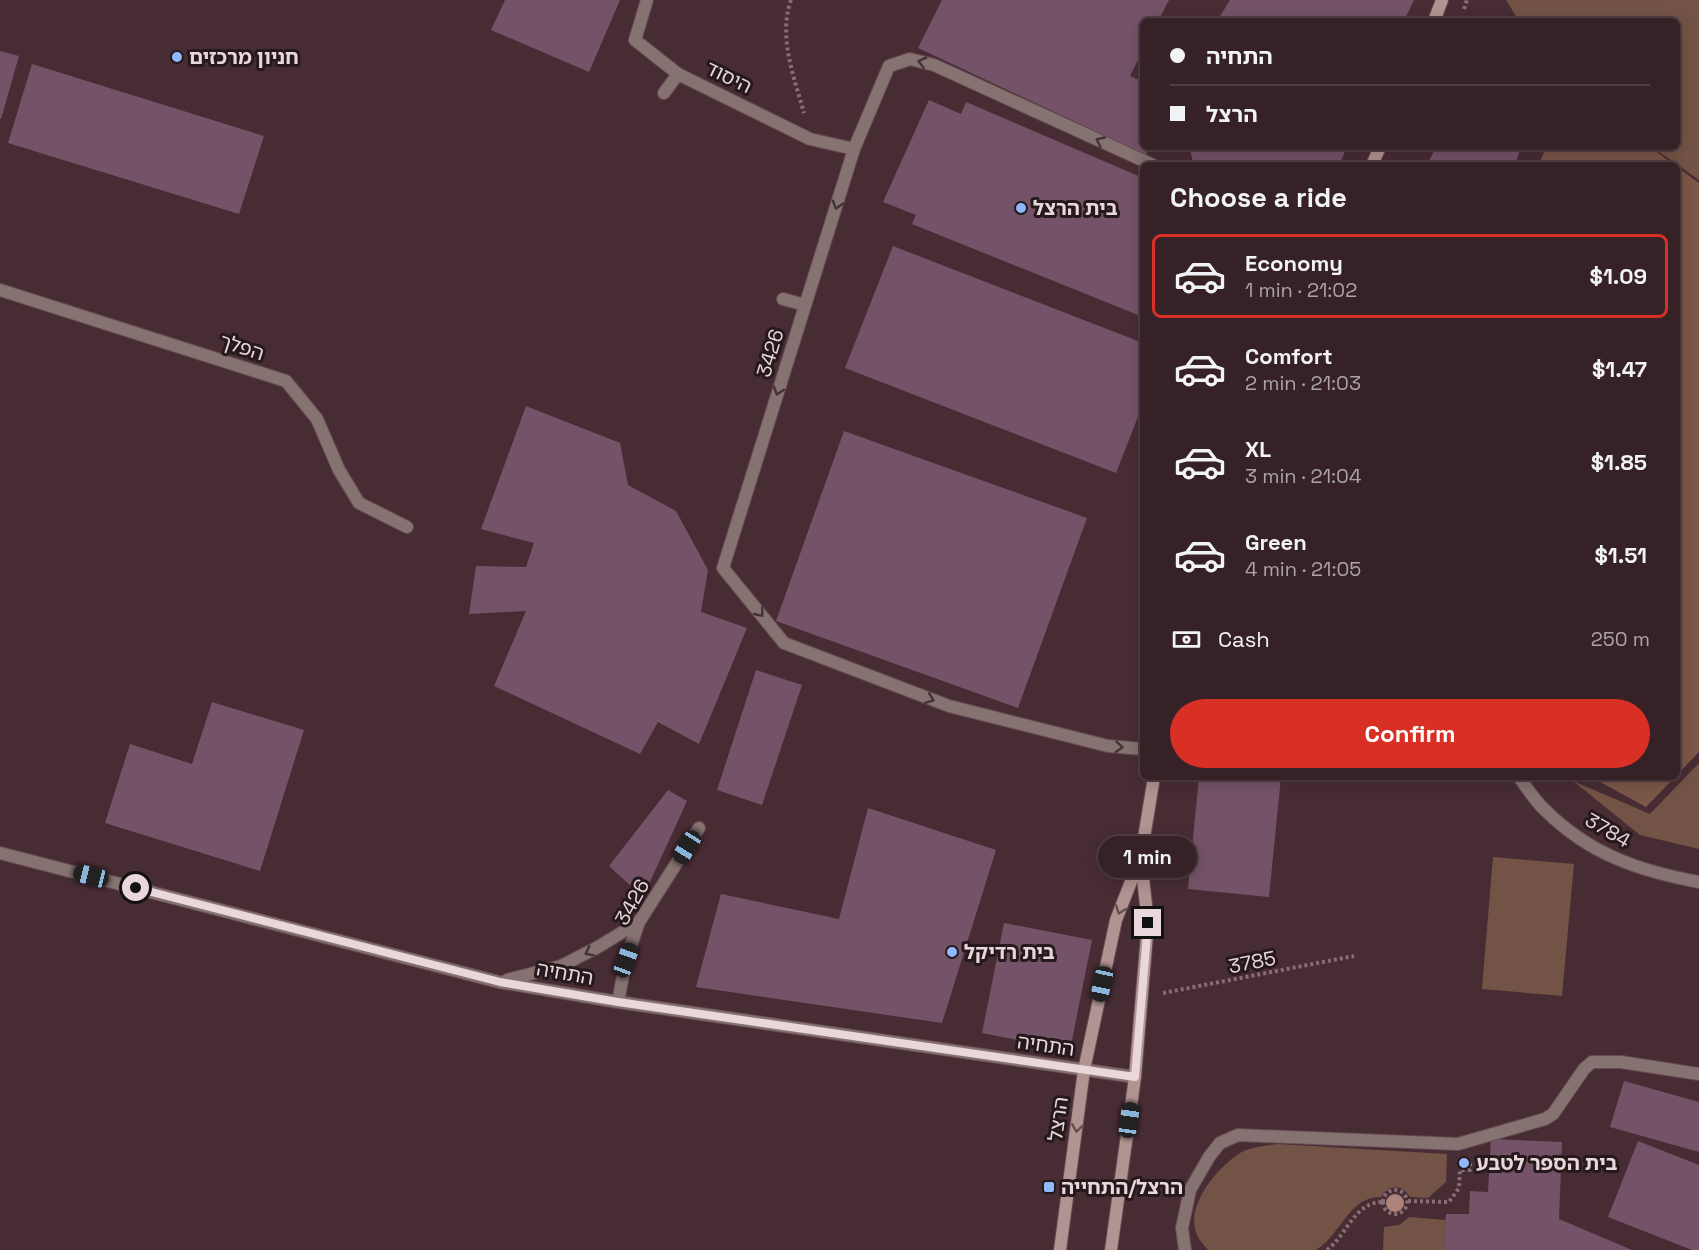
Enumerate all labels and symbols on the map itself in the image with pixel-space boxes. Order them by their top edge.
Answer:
place label: חניון מרכזים [189,44,299,70]
marker: חניון מרכזים [170,50,184,64]
street label: היסוד [702,55,756,99]
one-way arrow [917,56,927,69]
one-way arrow [1095,136,1106,148]
place label: בית הרצל [1033,195,1118,221]
one-way arrow [831,199,844,210]
marker: בית הרצל [1014,201,1028,215]
street label: 3426 [750,326,790,380]
street label: הפלך [217,328,267,366]
one-way arrow [773,385,785,396]
one-way arrow [752,607,763,618]
one-way arrow [924,692,935,704]
one-way arrow [1114,740,1123,753]
street label: 3784 [1581,807,1635,853]
car [670,827,704,867]
callout: 1 min [1098,836,1198,878]
car [71,863,111,889]
route start [122,874,149,901]
street label: 3426 [609,874,655,930]
one-way arrow [1115,904,1127,915]
route end [1134,909,1161,936]
place label: בית רדיקל [964,939,1055,965]
car [611,940,641,980]
one-way arrow [585,944,596,956]
marker: בית רדיקל [945,945,959,959]
street label: 3785 [1226,945,1278,979]
street label: התחיה [534,955,596,991]
car [1089,965,1115,1003]
street label: התחיה [1016,1028,1076,1062]
street label: הרצל [1042,1095,1074,1143]
car [1118,1101,1140,1139]
one-way arrow [1071,1123,1083,1133]
place label: בית הספר לטבע [1476,1150,1618,1176]
marker: בית הספר לטבע [1457,1156,1471,1170]
place label: הרצל/התחייה [1061,1174,1183,1200]
marker: הרצל/התחייה [1042,1180,1056,1194]

